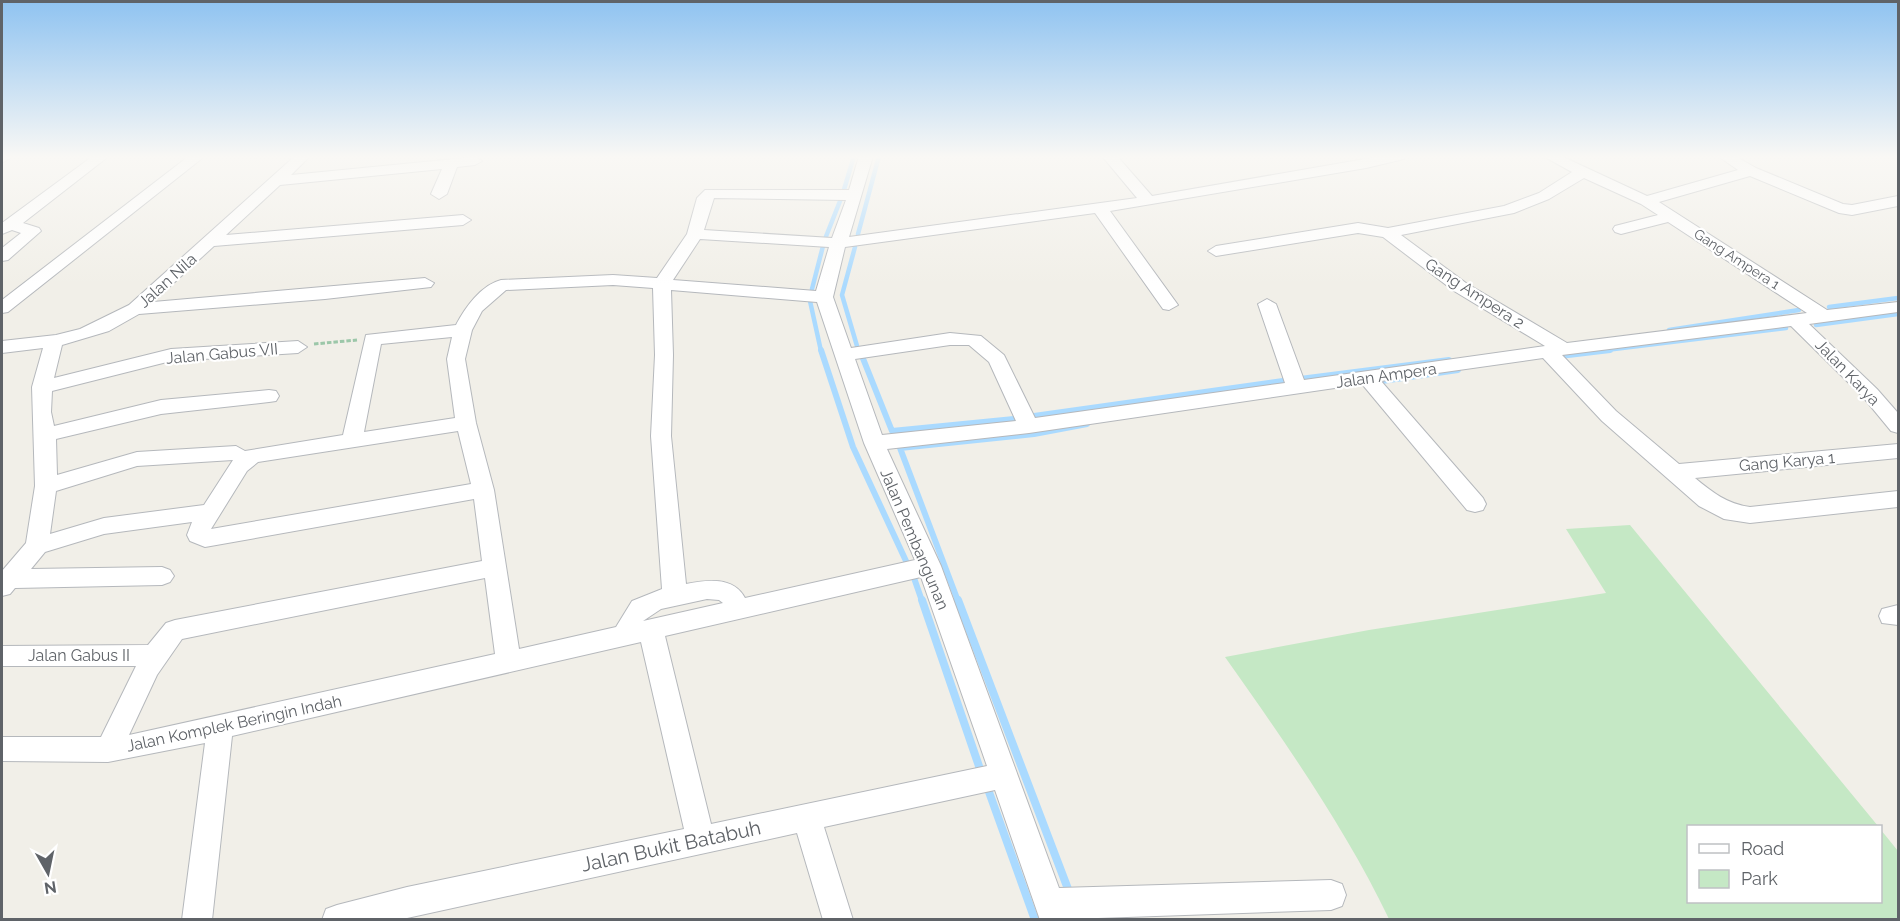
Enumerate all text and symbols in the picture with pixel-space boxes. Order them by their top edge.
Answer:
street label: Gang Ampera 1 [1691,225,1783,293]
street label: Jalan Nila [134,249,200,311]
street label: Gang Ampera 2 [1422,254,1528,333]
street label: Jalan Karya [1811,335,1884,409]
street label: Jalan Gabus VII [165,339,279,368]
street label: Jalan Ampera [1335,359,1438,392]
street label: Gang Karya 1 [1738,448,1836,475]
street label: Jalan Pembangunan [876,466,953,613]
street label: Jalan Gabus II [28,646,130,665]
street label: Jalan Komplek Beringin Indah [125,691,343,756]
street label: Jalan Bukit Batabuh [579,815,763,877]
legend [1687,825,1882,903]
text: Road [1741,838,1784,859]
north arrow [18,843,78,903]
text: Park [1741,868,1778,889]
text: N [43,877,58,898]

